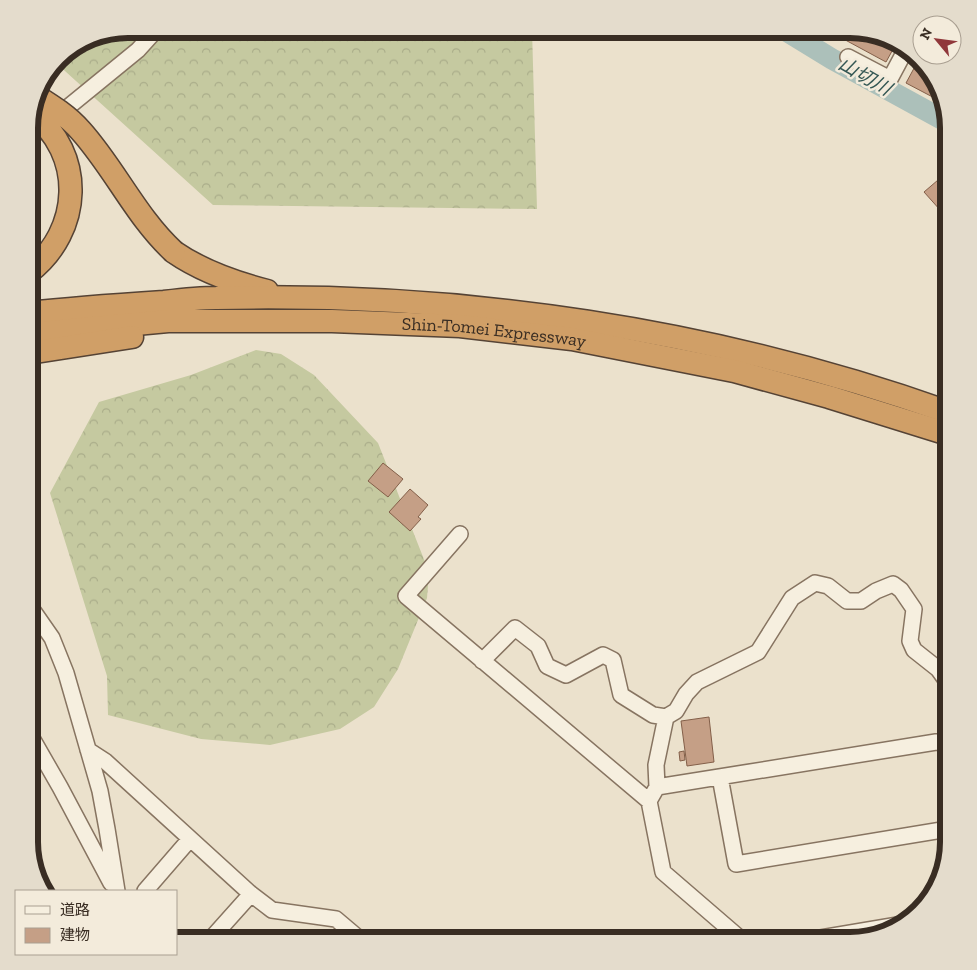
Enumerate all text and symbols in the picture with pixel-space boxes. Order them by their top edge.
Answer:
north arrow [912,15,962,65]
text: N [916,25,936,43]
water label: 山切川 [835,52,897,101]
street label: Shin-Tomei Expressway [401,313,589,353]
legend [15,890,178,955]
text: 道路 [60,901,90,919]
text: 建物 [60,926,90,944]

